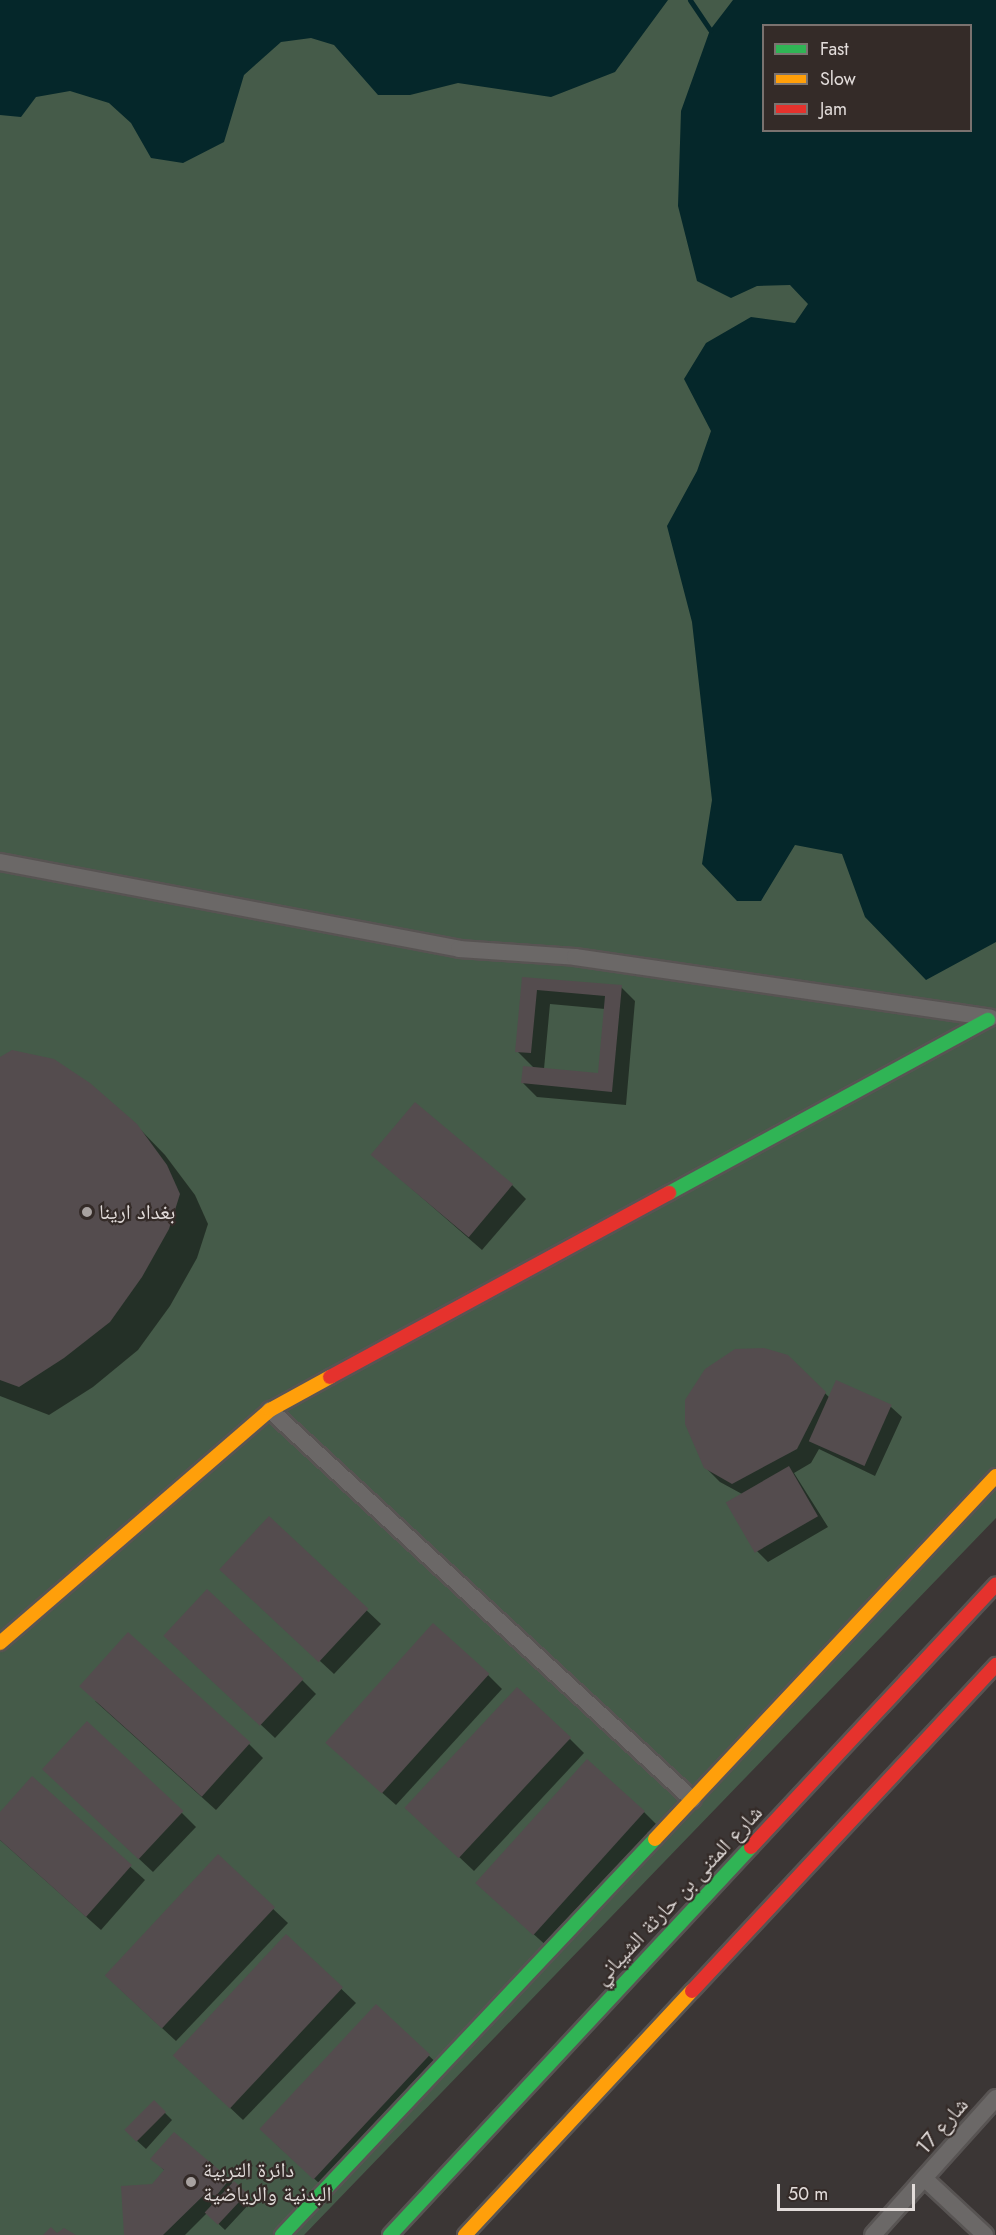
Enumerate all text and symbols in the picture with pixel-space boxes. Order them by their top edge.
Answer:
legend [762,24,972,132]
text: Fast [820,36,849,62]
text: Slow [820,66,856,92]
text: Jam [820,96,847,122]
place label: بغداد ارينا [99,1199,175,1225]
marker: بغداد ارينا [80,1205,94,1219]
street label: شارع المثنى بن حارثة الشيباني [588,1800,768,1990]
street label: شارع 17 [911,2093,973,2159]
place label: دائرة التربية البدنية والرياضية [203,2157,331,2207]
scale bar [780,2172,918,2210]
marker: دائرة التربية البدنية والرياضية [184,2175,198,2189]
text: 50 m [788,2181,828,2207]

